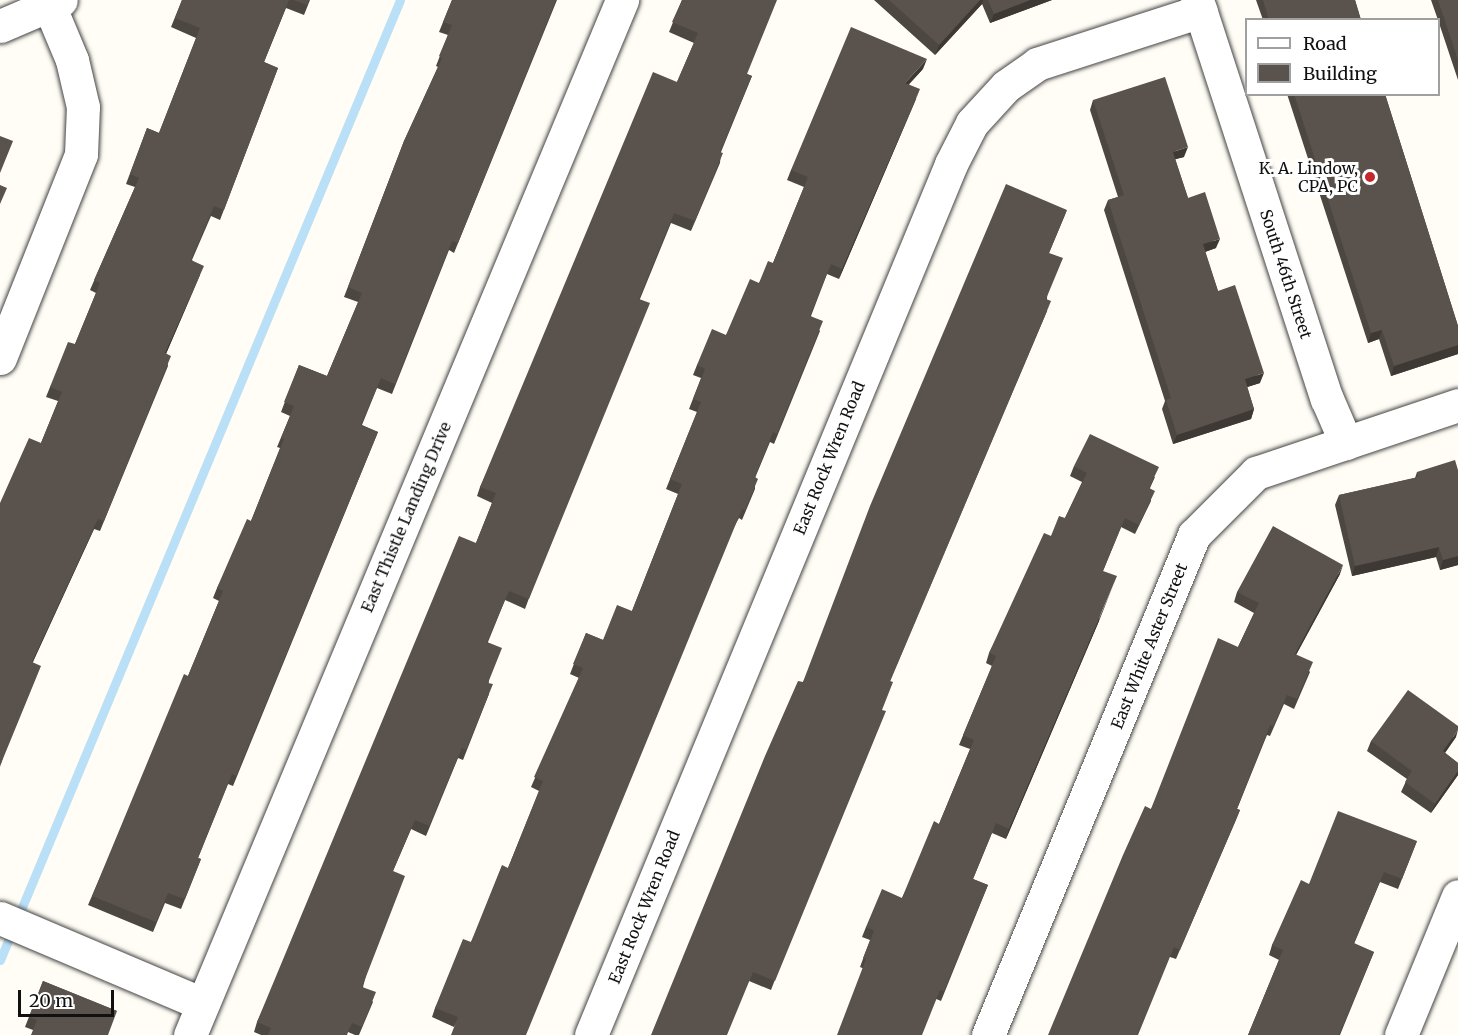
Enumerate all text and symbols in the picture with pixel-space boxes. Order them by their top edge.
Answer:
legend [1245,18,1440,96]
text: Road [1303,32,1347,55]
text: Building [1303,62,1377,85]
place label: K. A. Lindow, CPA, PC [1259,158,1358,196]
marker: K. A. Lindow, CPA, PC [1363,170,1377,184]
street label: South 46th Street [1256,207,1316,341]
street label: East Rock Wren Road [789,379,869,537]
street label: East Thistle Landing Drive [357,419,455,615]
street label: East White Aster Street [1107,560,1191,732]
street label: East Rock Wren Road [604,828,684,986]
scale bar [21,978,117,1016]
text: 20 m [29,989,73,1012]

